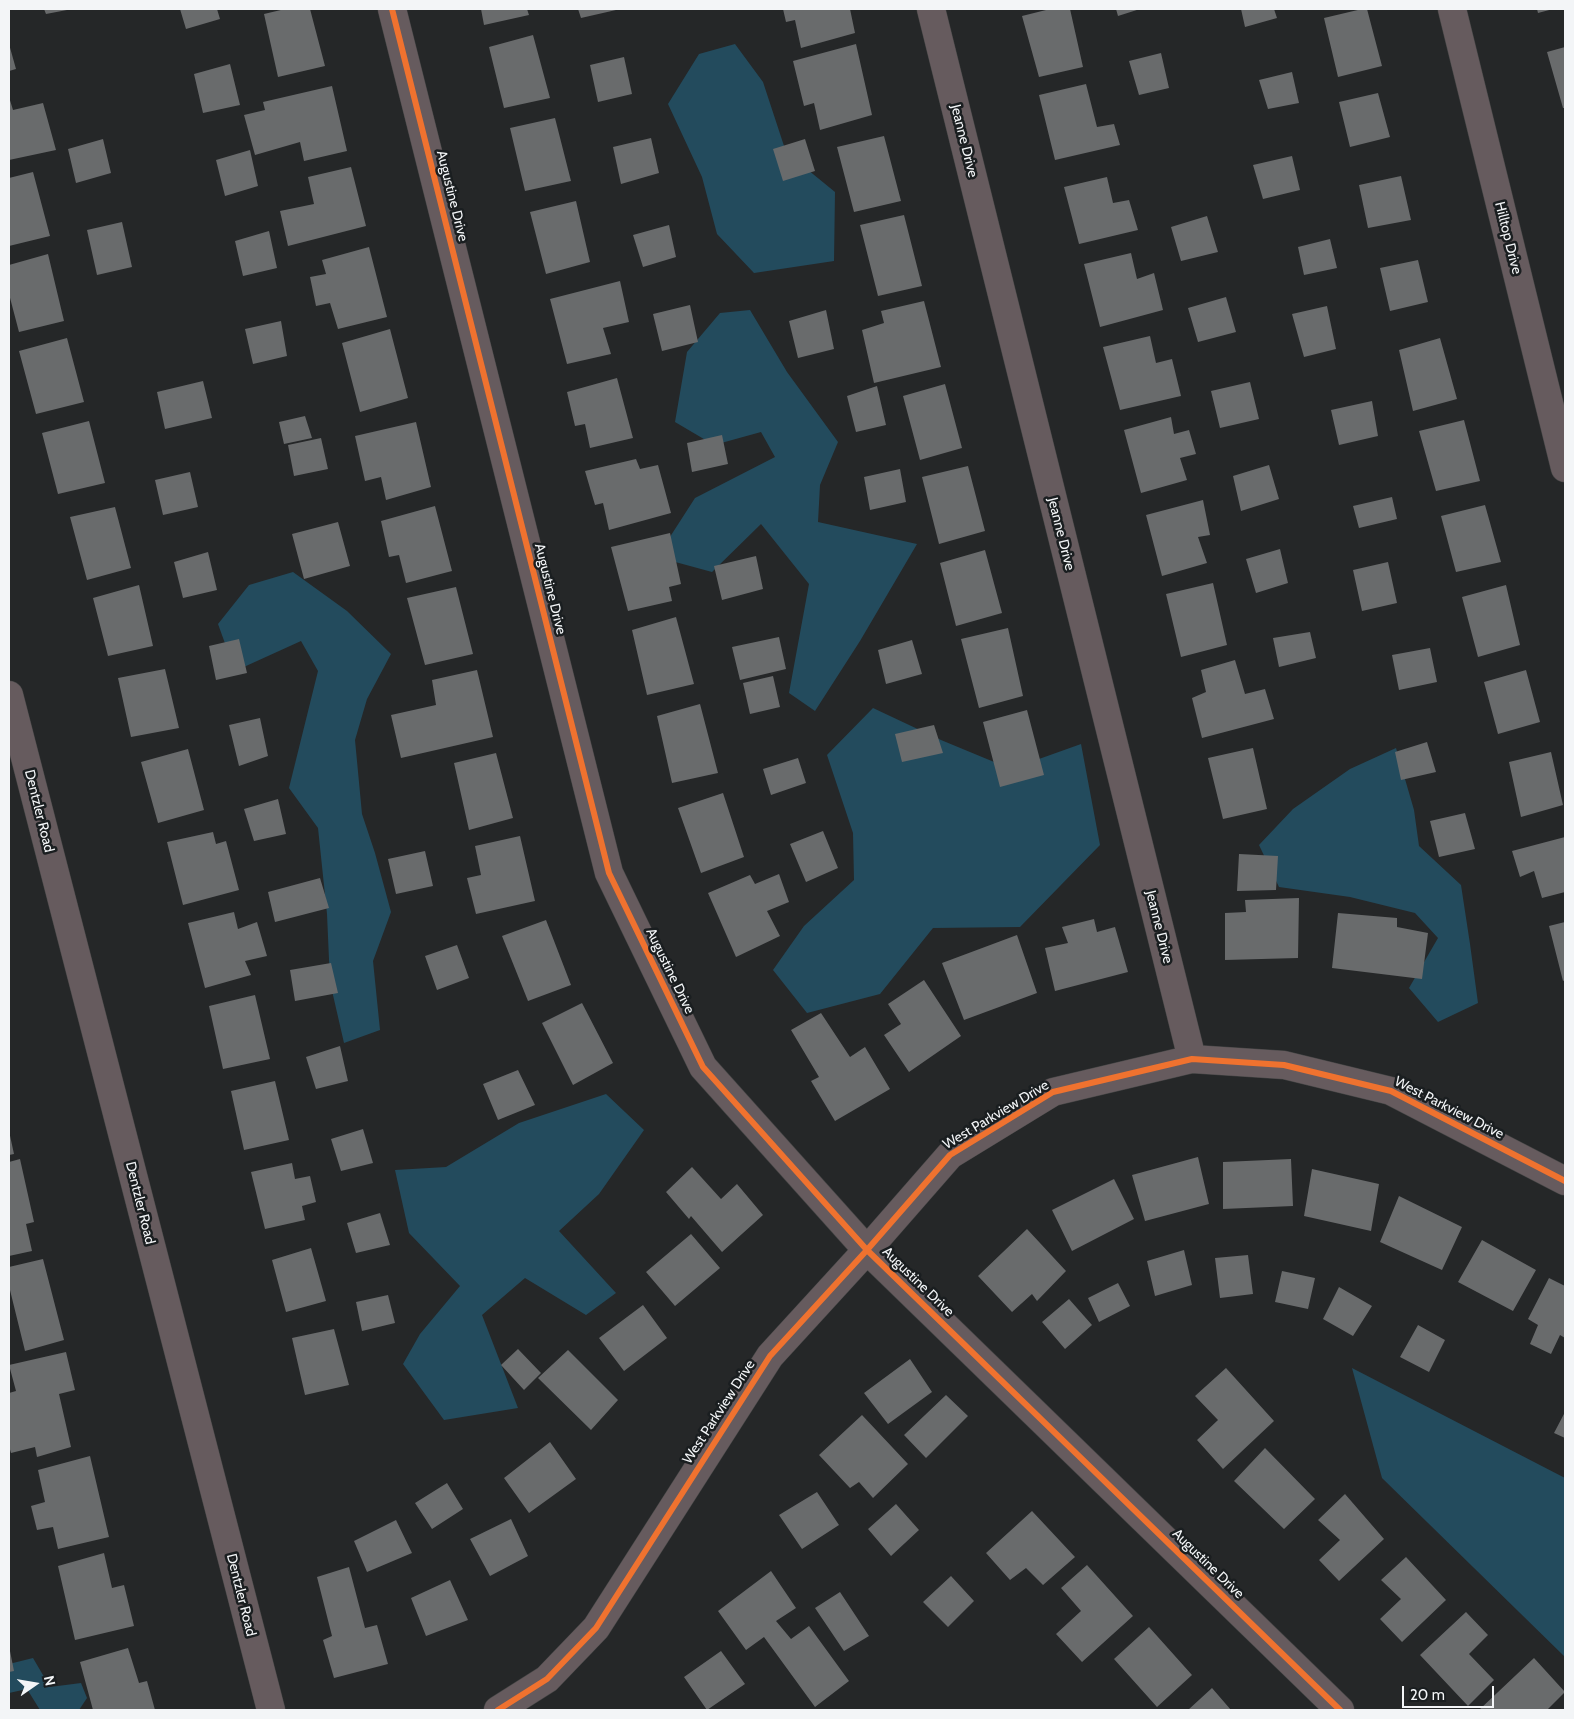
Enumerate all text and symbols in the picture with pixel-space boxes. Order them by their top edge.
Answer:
street label: Jeanne Drive [947,103,981,179]
street label: Augustine Drive [433,149,471,243]
street label: Hilltop Drive [1491,200,1525,276]
street label: Jeanne Drive [1044,496,1078,572]
street label: Augustine Drive [531,542,569,636]
street label: Dentzler Road [21,768,57,854]
street label: Jeanne Drive [1142,889,1176,965]
street label: Augustine Drive [642,925,698,1017]
street label: West Parkview Drive [1392,1073,1506,1143]
street label: West Parkview Drive [940,1077,1052,1153]
street label: Dentzler Road [122,1160,158,1246]
street label: Augustine Drive [879,1244,957,1320]
street label: West Parkview Drive [679,1357,759,1467]
street label: Augustine Drive [1169,1526,1247,1602]
street label: Dentzler Road [223,1552,259,1638]
north arrow [10,1659,60,1709]
text: N [40,1674,59,1687]
scale bar [1404,1676,1496,1708]
text: 20 m [1410,1686,1445,1704]

